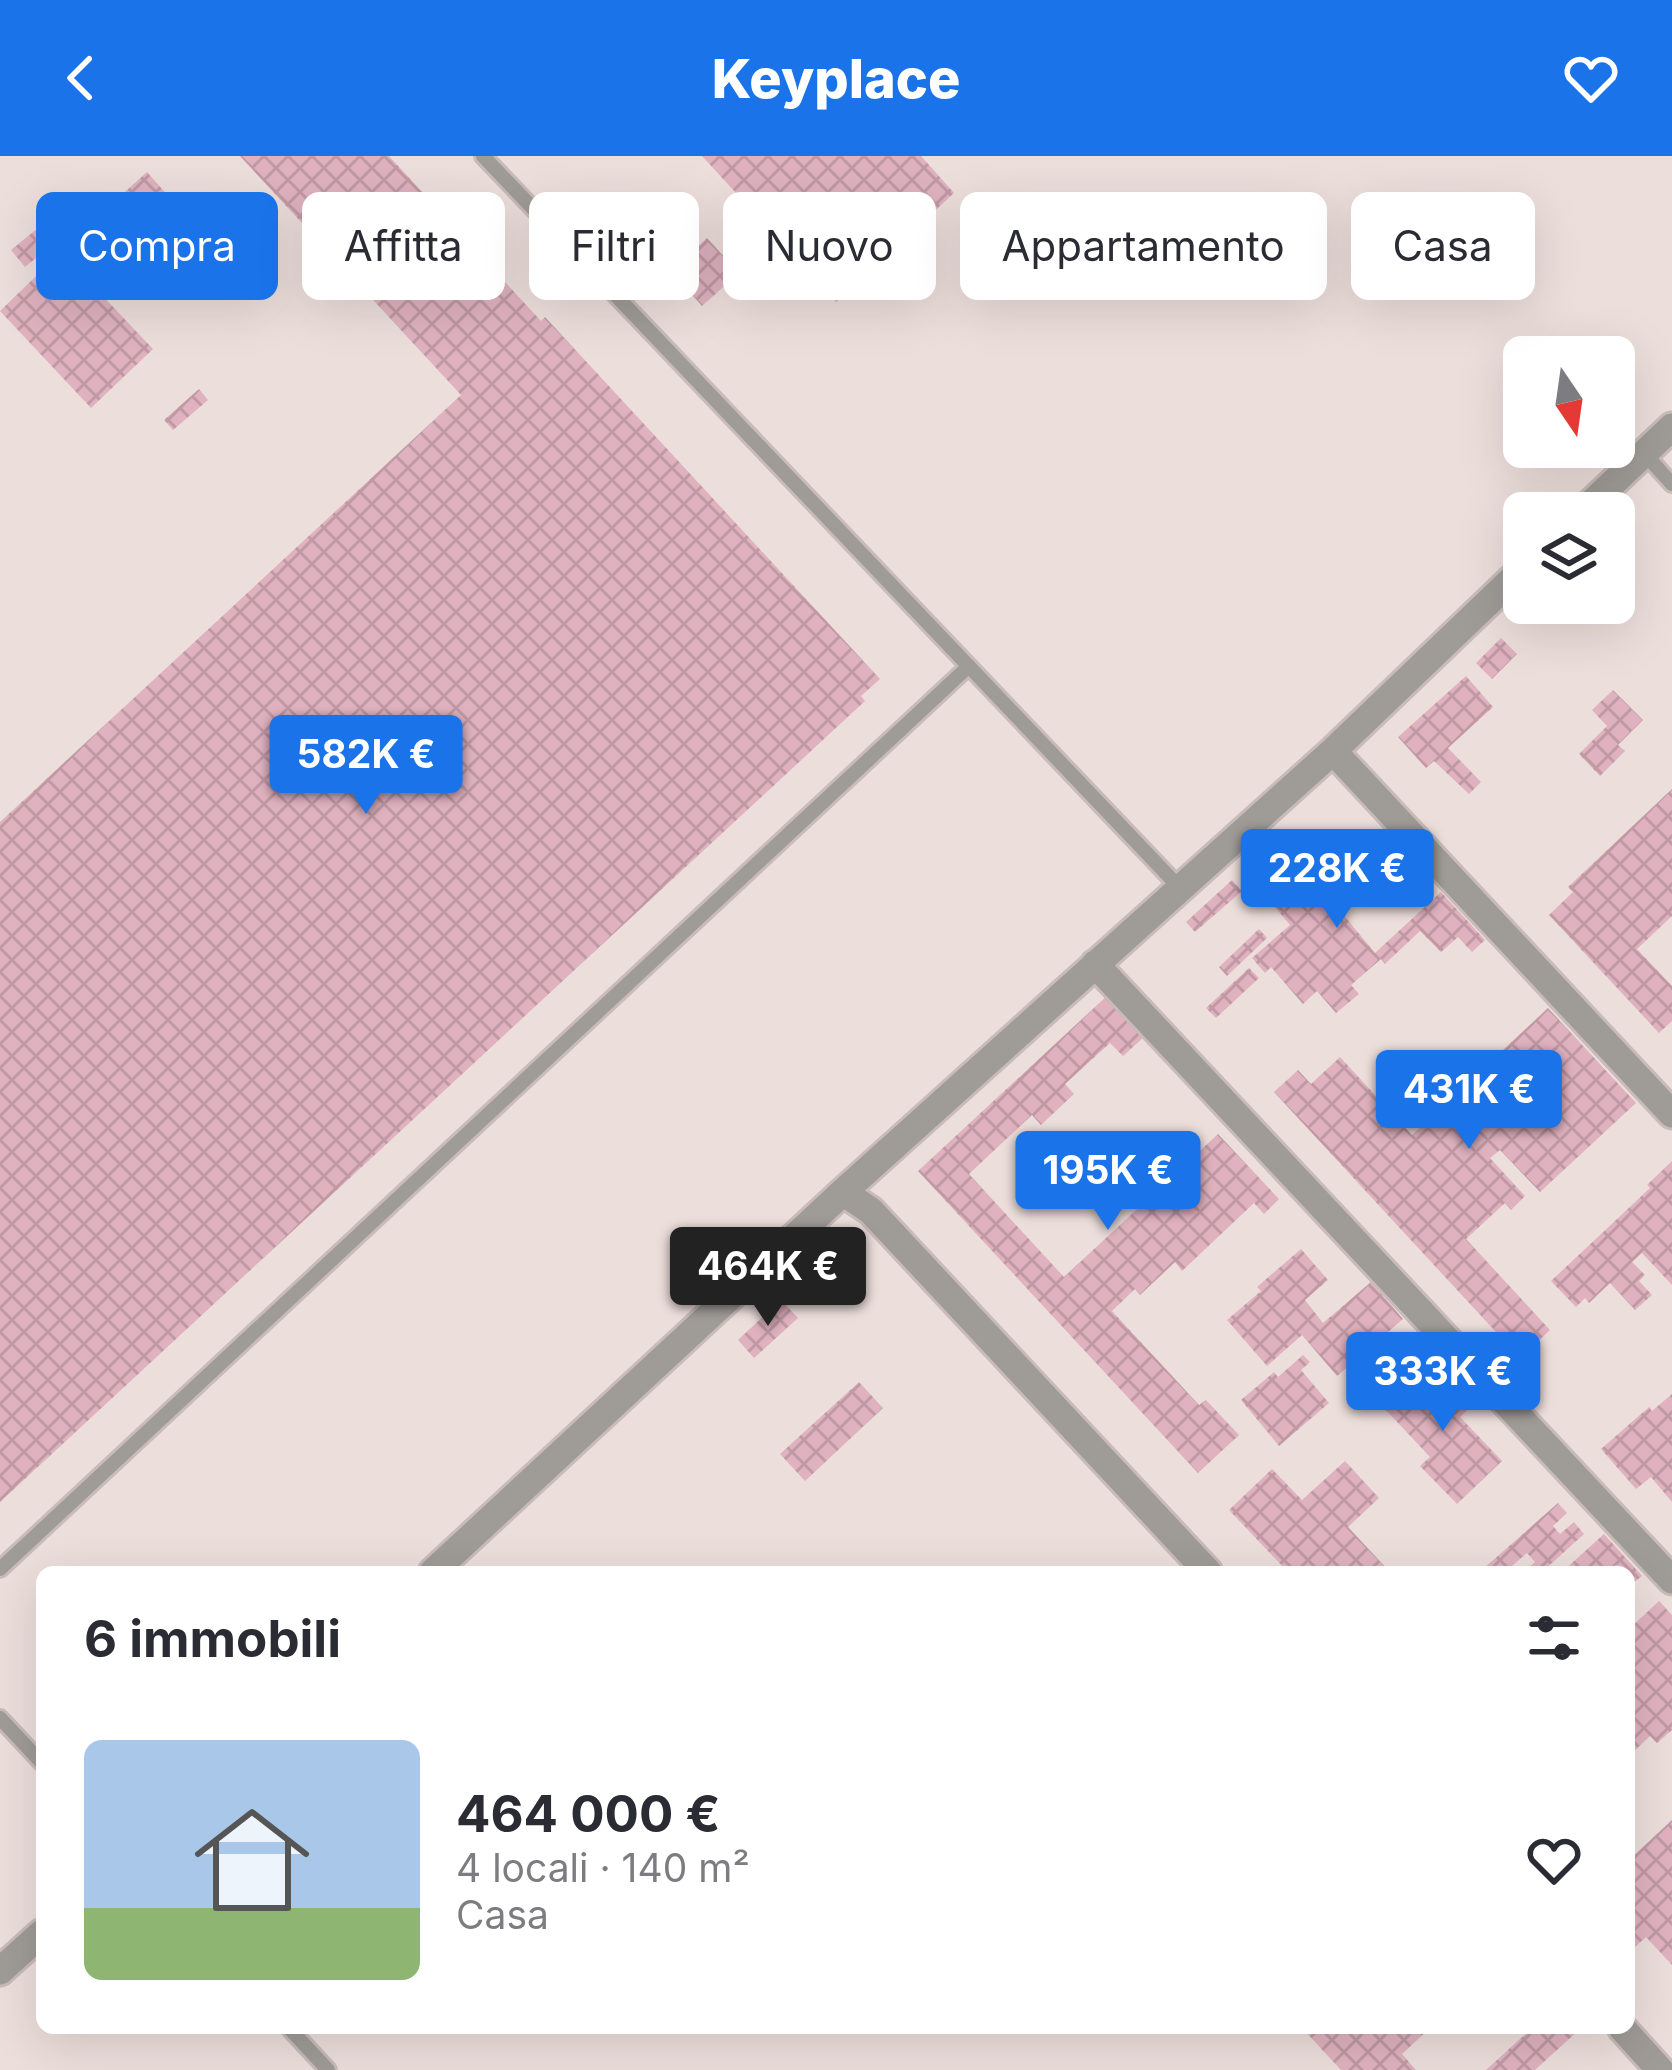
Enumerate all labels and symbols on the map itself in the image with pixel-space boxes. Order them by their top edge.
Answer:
north arrow [1503,336,1635,468]
pin: 582K € [268,715,464,817]
pin: 228K € [1239,829,1435,931]
pin: 431K € [1371,1050,1567,1152]
pin: 195K € [1010,1131,1206,1233]
pin: 464K € [670,1227,866,1329]
pin: 333K € [1345,1332,1541,1434]

